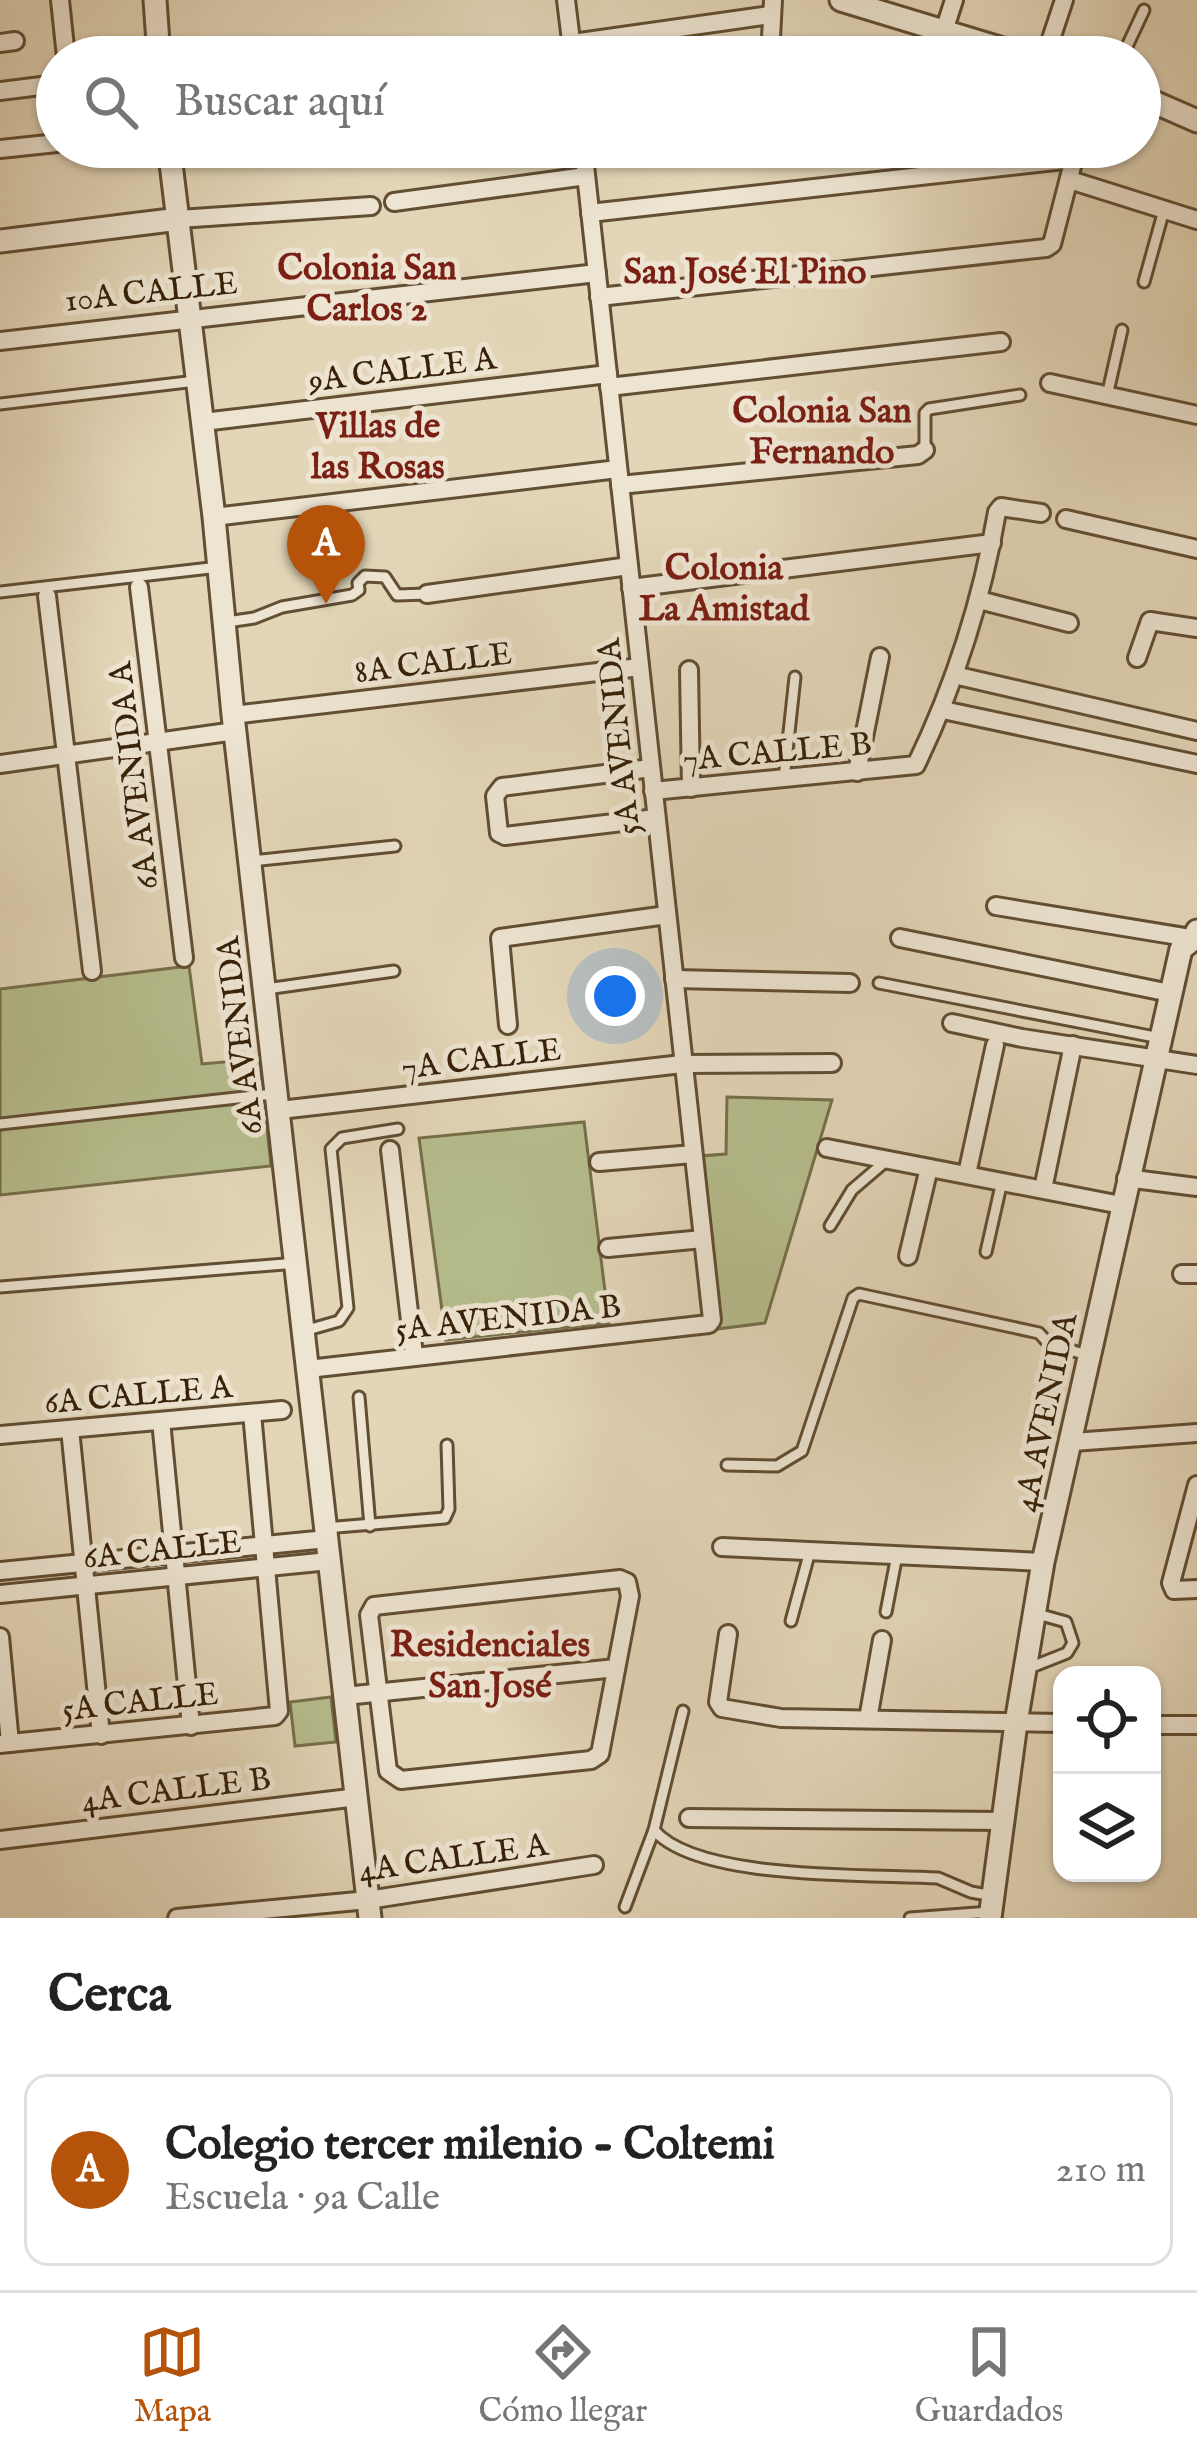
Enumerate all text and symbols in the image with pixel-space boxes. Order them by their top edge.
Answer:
search box [36,36,1161,168]
icon: search [78,69,144,135]
text: Buscar aquí [174,74,385,131]
district label: Colonia San Carlos 2 [277,246,457,333]
district label: San José El Pino [624,250,866,296]
street label: 10A CALLE [63,263,240,323]
street label: 9A CALLE A [305,339,499,403]
district label: Colonia San Fernando [732,389,912,476]
district label: Villas de las Rosas [310,404,445,491]
pin: A [287,505,365,604]
district label: Colonia La Amistad [639,546,810,633]
street label: 8A CALLE [352,634,514,694]
street label: 5A AVENIDA [589,636,651,837]
street label: 6A AVENIDA A [100,659,170,892]
street label: 7A CALLE B [681,724,873,782]
street label: 6A AVENIDA [208,933,274,1137]
your location [585,966,645,1026]
street label: 7A CALLE [399,1029,564,1091]
street label: 5A AVENIDA B [393,1286,623,1352]
street label: 4A AVENIDA [1005,1309,1089,1516]
street label: 6A CALLE A [43,1367,235,1425]
street label: 6A CALLE [81,1522,244,1580]
district label: Residenciales San José [390,1623,590,1710]
map controls [1053,1666,1161,1882]
button: locate [1053,1666,1161,1774]
street label: 5A CALLE [60,1674,221,1732]
street label: 4A CALLE B [79,1759,273,1823]
button: layers [1053,1774,1161,1882]
street label: 4A CALLE A [356,1825,551,1893]
text: Cerca [48,1964,171,2029]
text: Colegio tercer milenio - Coltemi [165,2117,775,2174]
text: A [77,2146,103,2195]
text: 210 m [1056,2146,1146,2195]
text: Escuela · 9a Calle [165,2174,440,2223]
tab: Mapa [134,2319,211,2433]
tab: Cómo llegar [478,2319,647,2433]
tab: Guardados [915,2319,1063,2433]

